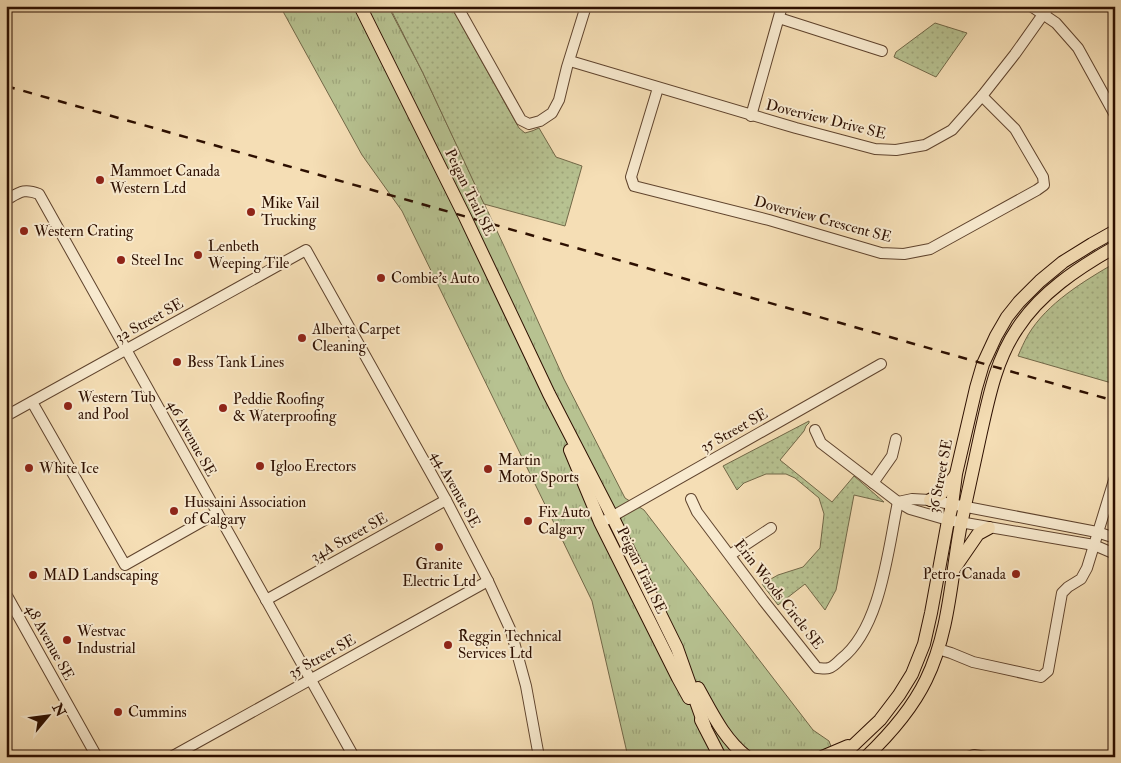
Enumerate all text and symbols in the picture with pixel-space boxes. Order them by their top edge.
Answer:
street label: Doverview Drive SE [764,95,888,144]
street label: Peigan Trail SE [440,146,499,239]
place label: Mammoet Canada Western Ltd [109,162,221,198]
marker: Mammoet Canada Western Ltd [94,174,106,186]
street label: Doverview Crescent SE [752,192,894,247]
place label: Mike Vail Trucking [261,194,319,230]
marker: Mike Vail Trucking [245,206,257,218]
place label: Western Crating [33,222,134,241]
marker: Western Crating [18,225,30,237]
place label: Lenbeth Weeping Tile [207,237,289,274]
marker: Lenbeth Weeping Tile [192,249,204,261]
place label: Steel Inc [131,251,184,270]
marker: Steel Inc [115,254,127,266]
place label: Combie's Auto [391,269,479,288]
marker: Combie's Auto [375,272,387,284]
street label: 32 Street SE [112,294,187,347]
place label: Alberta Carpet Cleaning [311,320,400,356]
marker: Alberta Carpet Cleaning [296,332,308,344]
place label: Bess Tank Lines [187,353,284,372]
marker: Bess Tank Lines [171,356,183,368]
place label: Western Tub and Pool [77,388,156,424]
place label: Peddie Roofing & Waterproofing [233,390,337,427]
street label: 46 Avenue SE [163,397,220,480]
marker: Western Tub and Pool [62,400,74,412]
marker: Peddie Roofing & Waterproofing [217,402,229,414]
street label: 35 Street SE [697,404,771,457]
street label: 36 Street SE [924,437,957,515]
street label: 44 Avenue SE [427,447,485,531]
place label: Martin Motor Sports [498,451,579,488]
place label: Igloo Erectors [270,457,356,476]
place label: White Ice [38,459,99,478]
marker: Igloo Erectors [254,460,266,472]
marker: White Ice [23,462,35,474]
marker: Martin Motor Sports [482,463,494,475]
place label: Hussaini Association of Calgary [184,493,306,529]
place label: Fix Auto Calgary [538,503,590,539]
marker: Hussaini Association of Calgary [168,505,180,517]
street label: 34A Street SE [307,508,391,566]
marker: Fix Auto Calgary [522,515,534,527]
street label: Peigan Trail SE [612,524,671,617]
street label: Erin Woods Circle SE [730,536,827,653]
marker: Granite Electric Ltd [433,541,445,553]
place label: Granite Electric Ltd [402,555,476,591]
place label: Petro-Canada [923,565,1007,584]
place label: MAD Landscaping [43,566,159,586]
marker: Petro-Canada [1010,568,1022,580]
marker: MAD Landscaping [27,569,39,581]
street label: 48 Avenue SE [21,601,78,684]
place label: Westvac Industrial [76,622,136,658]
place label: Reggin Technical Services Ltd [458,627,562,663]
street label: 35 Street SE [285,630,359,683]
marker: Westvac Industrial [61,634,73,646]
marker: Reggin Technical Services Ltd [442,639,454,651]
north arrow [22,690,72,740]
text: N [48,699,70,720]
place label: Cummins [128,703,187,722]
marker: Cummins [112,706,124,718]

